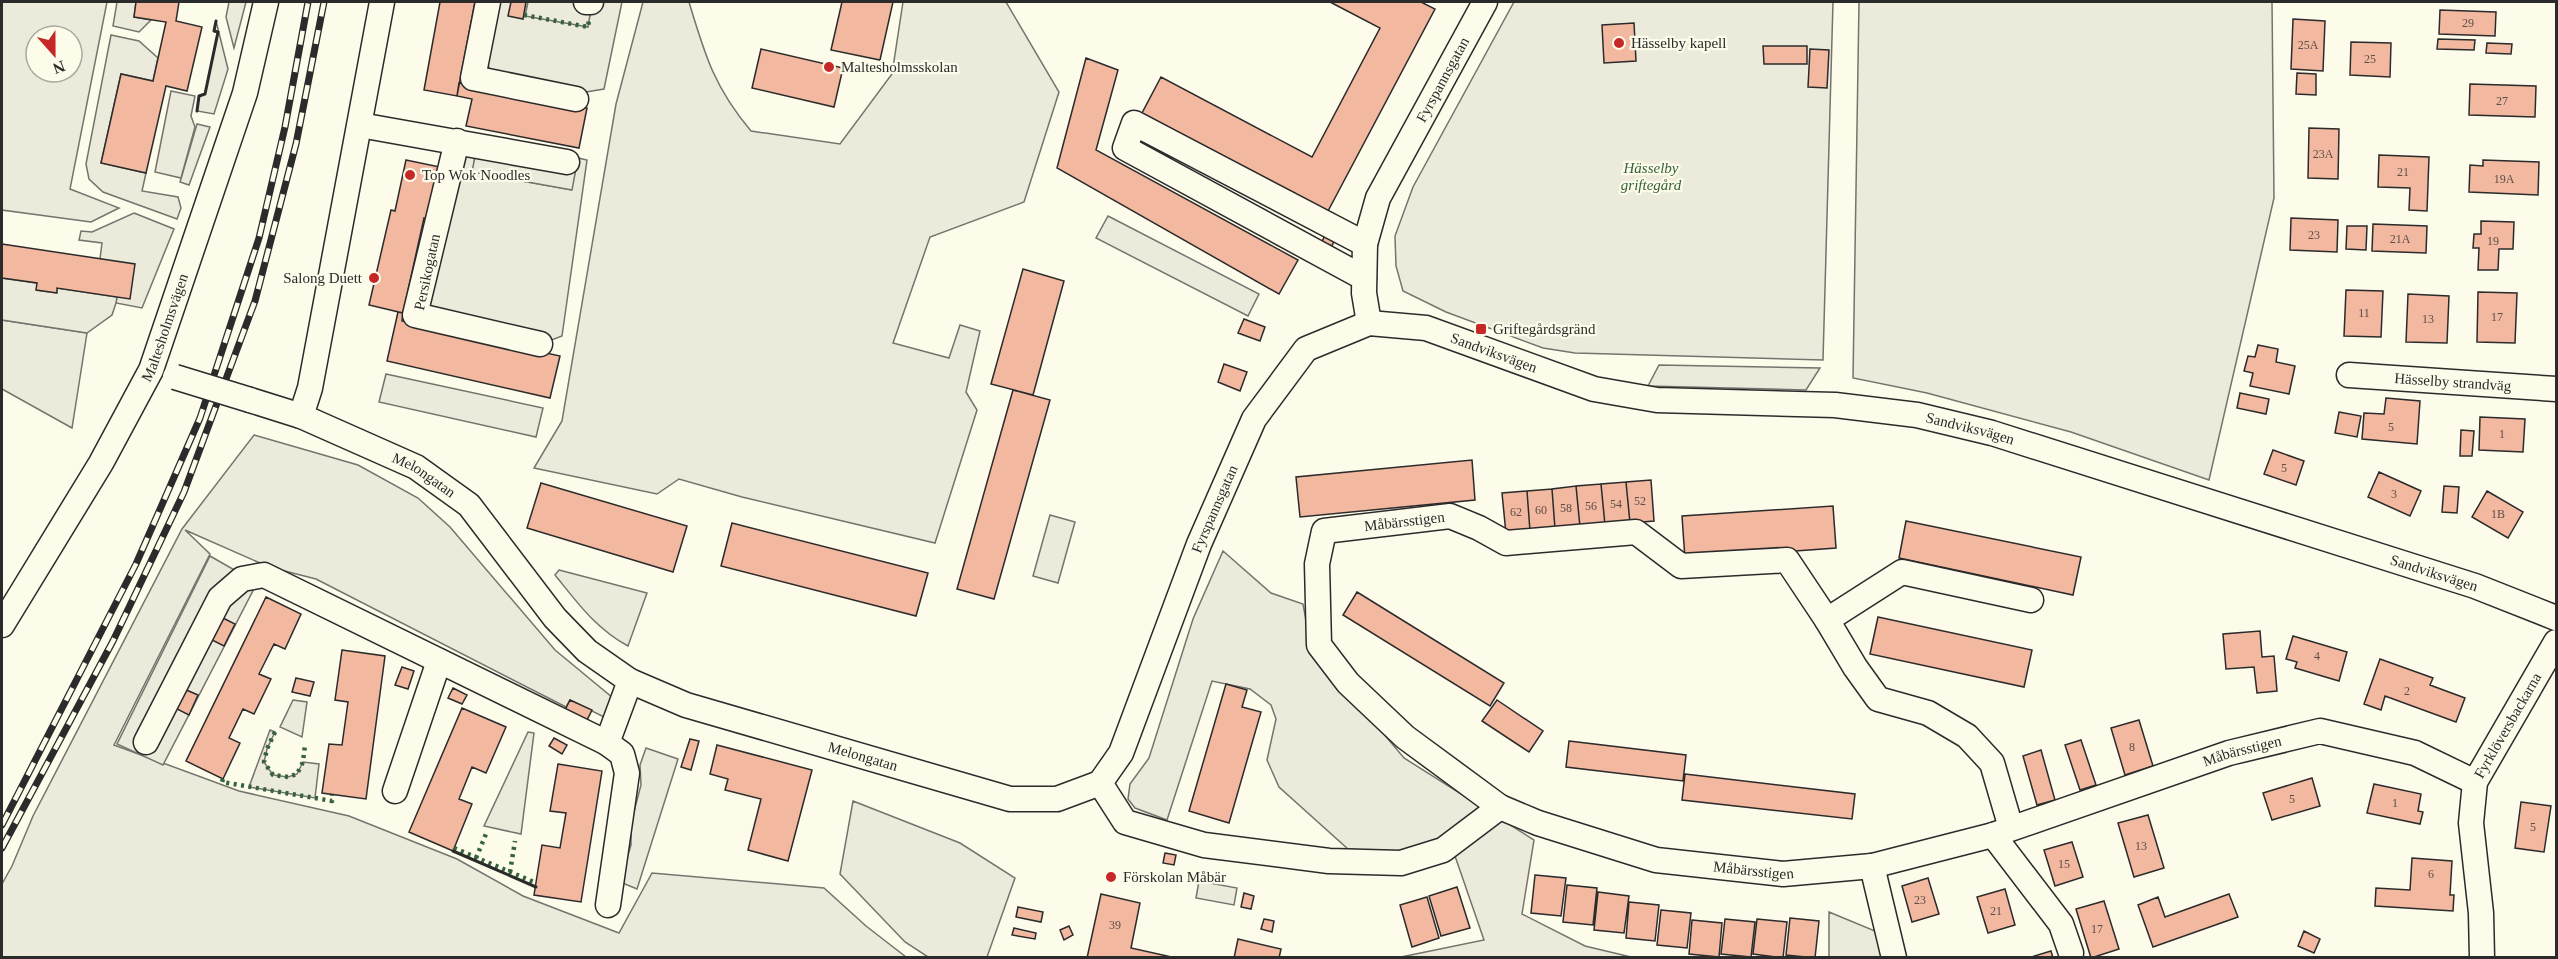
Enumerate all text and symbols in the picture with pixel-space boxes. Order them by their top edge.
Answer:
house number: 29 [2462,16,2474,30]
north arrow [24,24,84,84]
street label: Fyrspannsgatan [1413,34,1472,125]
place label: Hässelby kapell [1631,35,1726,51]
marker: Hässelby kapell [1612,36,1626,50]
house number: 25A [2298,38,2319,52]
house number: 25 [2364,52,2376,66]
text: N [50,58,68,78]
place label: Maltesholmsskolan [841,59,958,75]
marker: Maltesholmsskolan [822,60,836,74]
house number: 27 [2496,94,2508,108]
house number: 23A [2313,147,2334,161]
park label: Hässelby griftegård [1621,160,1682,193]
house number: 21 [2397,165,2409,179]
place label: Top Wok Noodles [422,167,530,183]
marker: Top Wok Noodles [403,168,417,182]
house number: 19A [2494,172,2515,186]
house number: 23 [2308,228,2320,242]
street label: Persikogatan [411,232,443,312]
house number: 21A [2390,232,2411,246]
house number: 19 [2487,234,2499,248]
place label: Salong Duett [283,270,363,286]
street label: Maltesholmsvägen [138,271,191,384]
marker: Salong Duett [367,271,381,285]
house number: 11 [2358,306,2370,320]
house number: 17 [2491,310,2503,324]
house number: 13 [2422,312,2434,326]
place label: Griftegårdsgränd [1493,321,1596,337]
marker: Griftegårdsgränd [1474,322,1488,336]
street label: Sandviksvägen [1448,330,1540,376]
street label: Hässelby strandväg [2394,370,2512,394]
street label: Sandviksvägen [1924,409,2017,448]
house number: 5 [2388,420,2394,434]
house number: 1 [2499,427,2505,441]
street label: Melongatan [390,450,459,501]
house number: 5 [2281,461,2287,475]
street label: Fyrspannsgatan [1188,462,1241,555]
house number: 3 [2391,487,2397,501]
house number: 52 [1634,494,1646,508]
house number: 54 [1610,497,1622,511]
house number: 56 [1585,499,1597,513]
house number: 58 [1560,501,1572,515]
house number: 60 [1535,503,1547,517]
house number: 62 [1510,505,1522,519]
house number: 1B [2491,507,2505,521]
street label: Måbärsstigen [1363,509,1446,534]
street label: Sandviksvägen [2388,552,2480,595]
house number: 4 [2314,649,2320,663]
street label: Fyrklöversbackarna [2471,670,2545,781]
house number: 2 [2404,684,2410,698]
street label: Måbärsstigen [2201,732,2284,769]
street label: Melongatan [826,739,900,774]
house number: 8 [2129,740,2135,754]
house number: 5 [2289,792,2295,806]
house number: 1 [2392,796,2398,810]
house number: 5 [2530,820,2536,834]
house number: 13 [2135,839,2147,853]
house number: 15 [2058,857,2070,871]
street label: Måbärsstigen [1712,858,1795,882]
house number: 6 [2428,867,2434,881]
place label: Förskolan Måbär [1123,869,1226,885]
marker: Förskolan Måbär [1104,870,1118,884]
house number: 23 [1914,893,1926,907]
house number: 21 [1990,904,2002,918]
house number: 39 [1109,918,1121,932]
house number: 17 [2091,922,2103,936]

